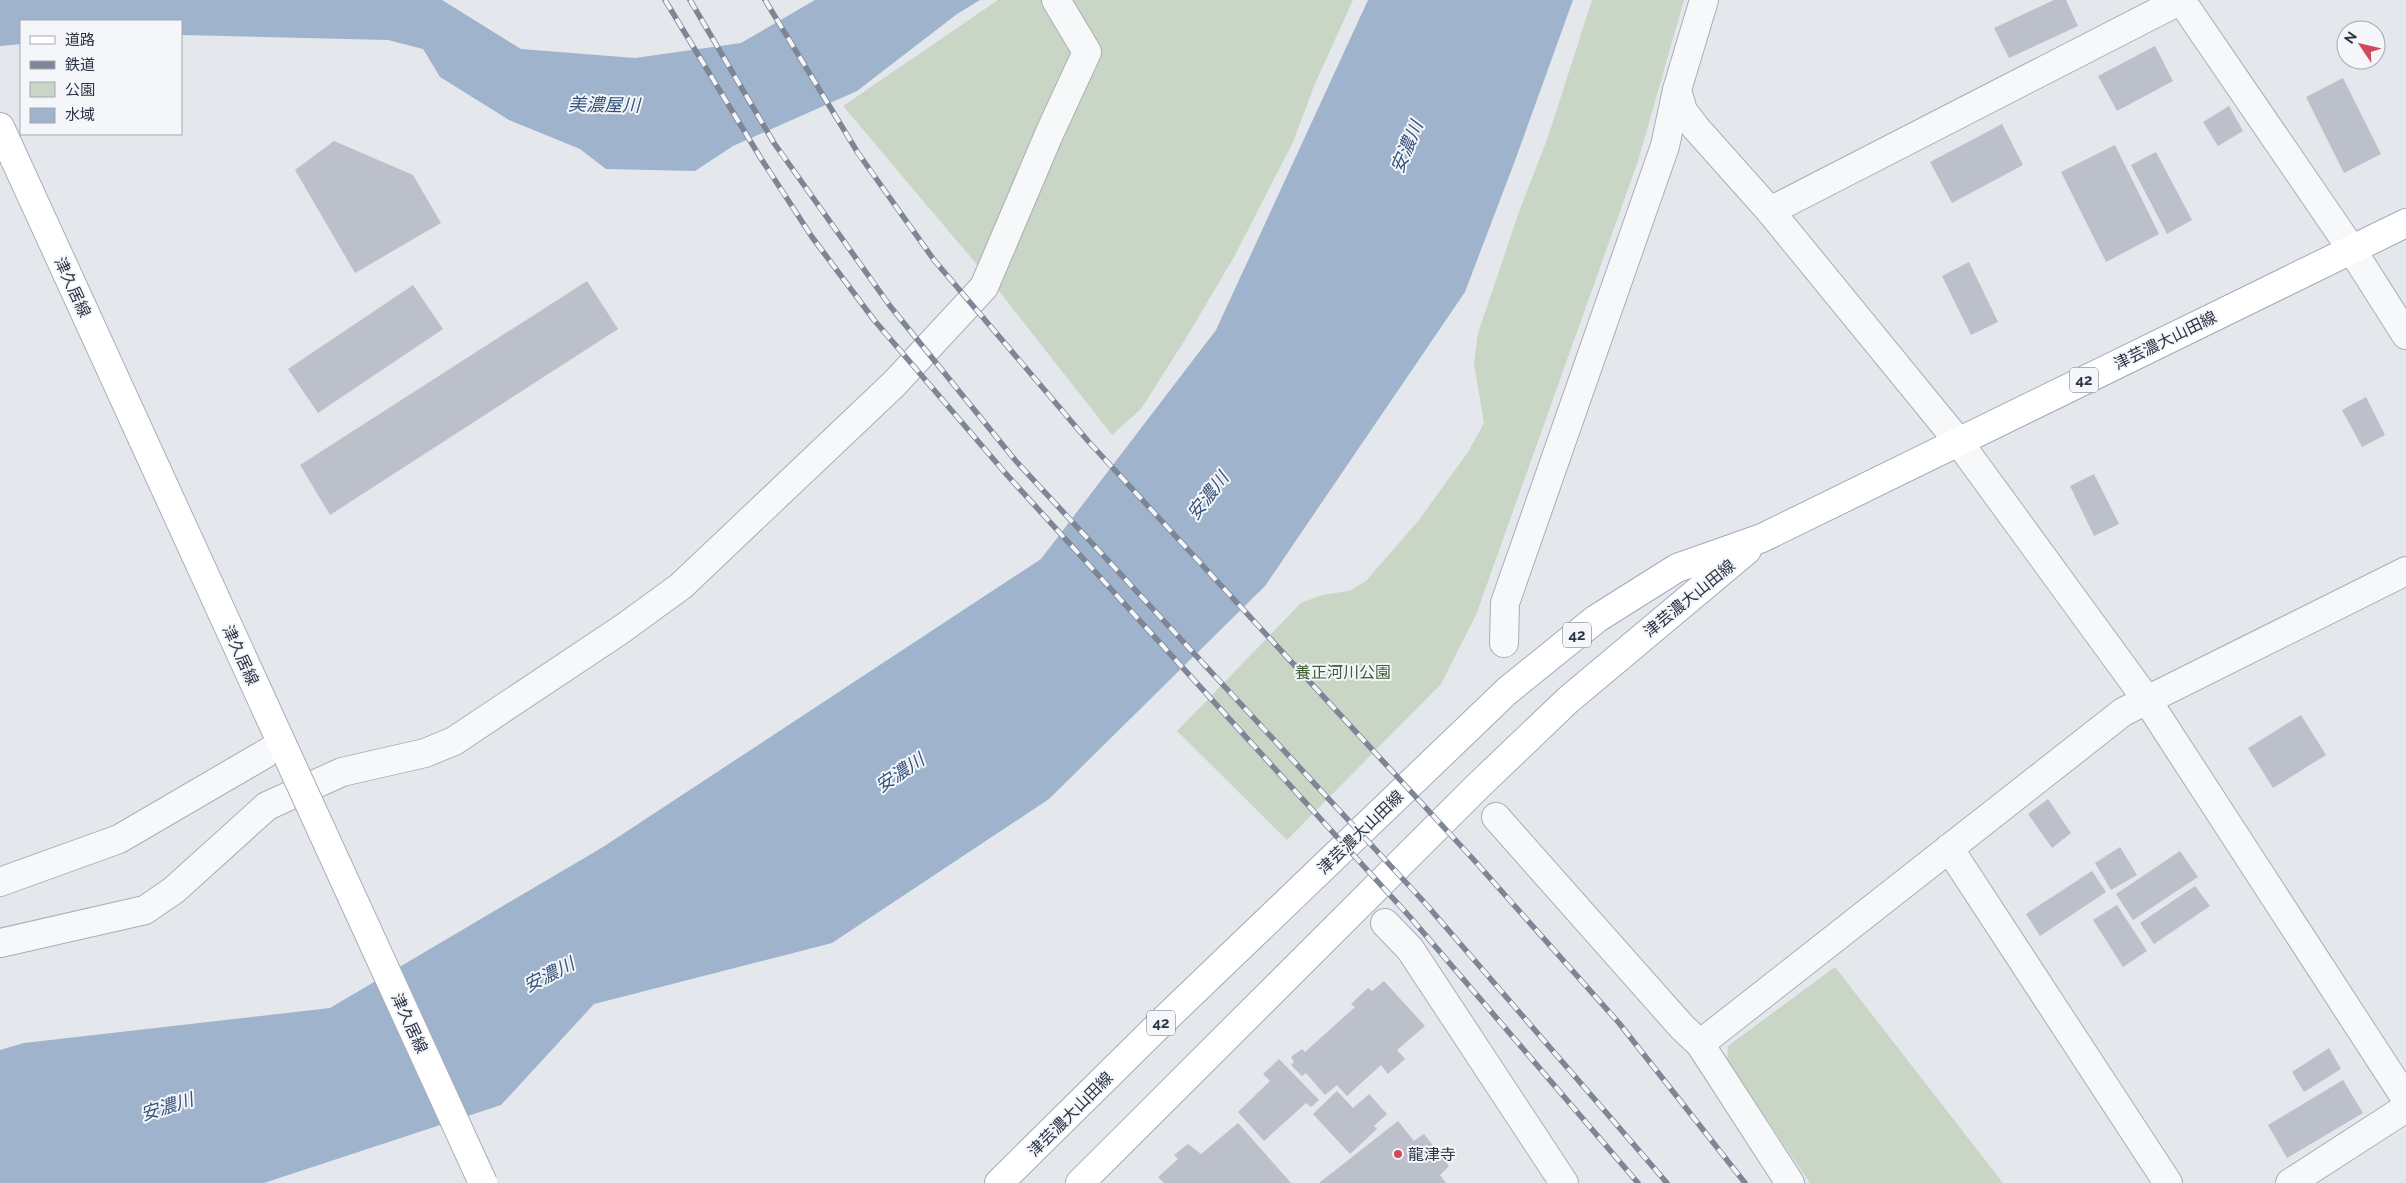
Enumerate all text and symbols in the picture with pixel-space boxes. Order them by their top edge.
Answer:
legend [20,20,182,135]
north arrow [2336,20,2386,70]
text: N [2341,29,2360,47]
text: 道路 [65,31,95,49]
text: 鉄道 [65,56,95,74]
text: 公園 [65,81,95,99]
water label: 美濃屋川 [568,93,642,116]
text: 水域 [65,106,95,124]
water label: 安濃川 [1386,116,1428,176]
street label: 津久居線 [50,254,95,320]
street label: 津芸濃大山田線 [2111,307,2220,374]
road number: 42 [2070,368,2098,392]
water label: 安濃川 [1183,466,1234,523]
street label: 津芸濃大山田線 [1640,556,1739,641]
street label: 津久居線 [218,622,263,688]
road number: 42 [1563,622,1591,648]
park label: 養正河川公園 [1295,663,1391,682]
water label: 安濃川 [871,748,930,796]
street label: 津芸濃大山田線 [1313,787,1407,878]
water label: 安濃川 [520,952,579,996]
street label: 津久居線 [387,990,432,1056]
road number: 42 [1147,1010,1175,1036]
street label: 津芸濃大山田線 [1024,1068,1117,1161]
water label: 安濃川 [138,1088,198,1124]
place label: 龍津寺 [1408,1145,1456,1164]
marker: 龍津寺 [1392,1148,1404,1160]

